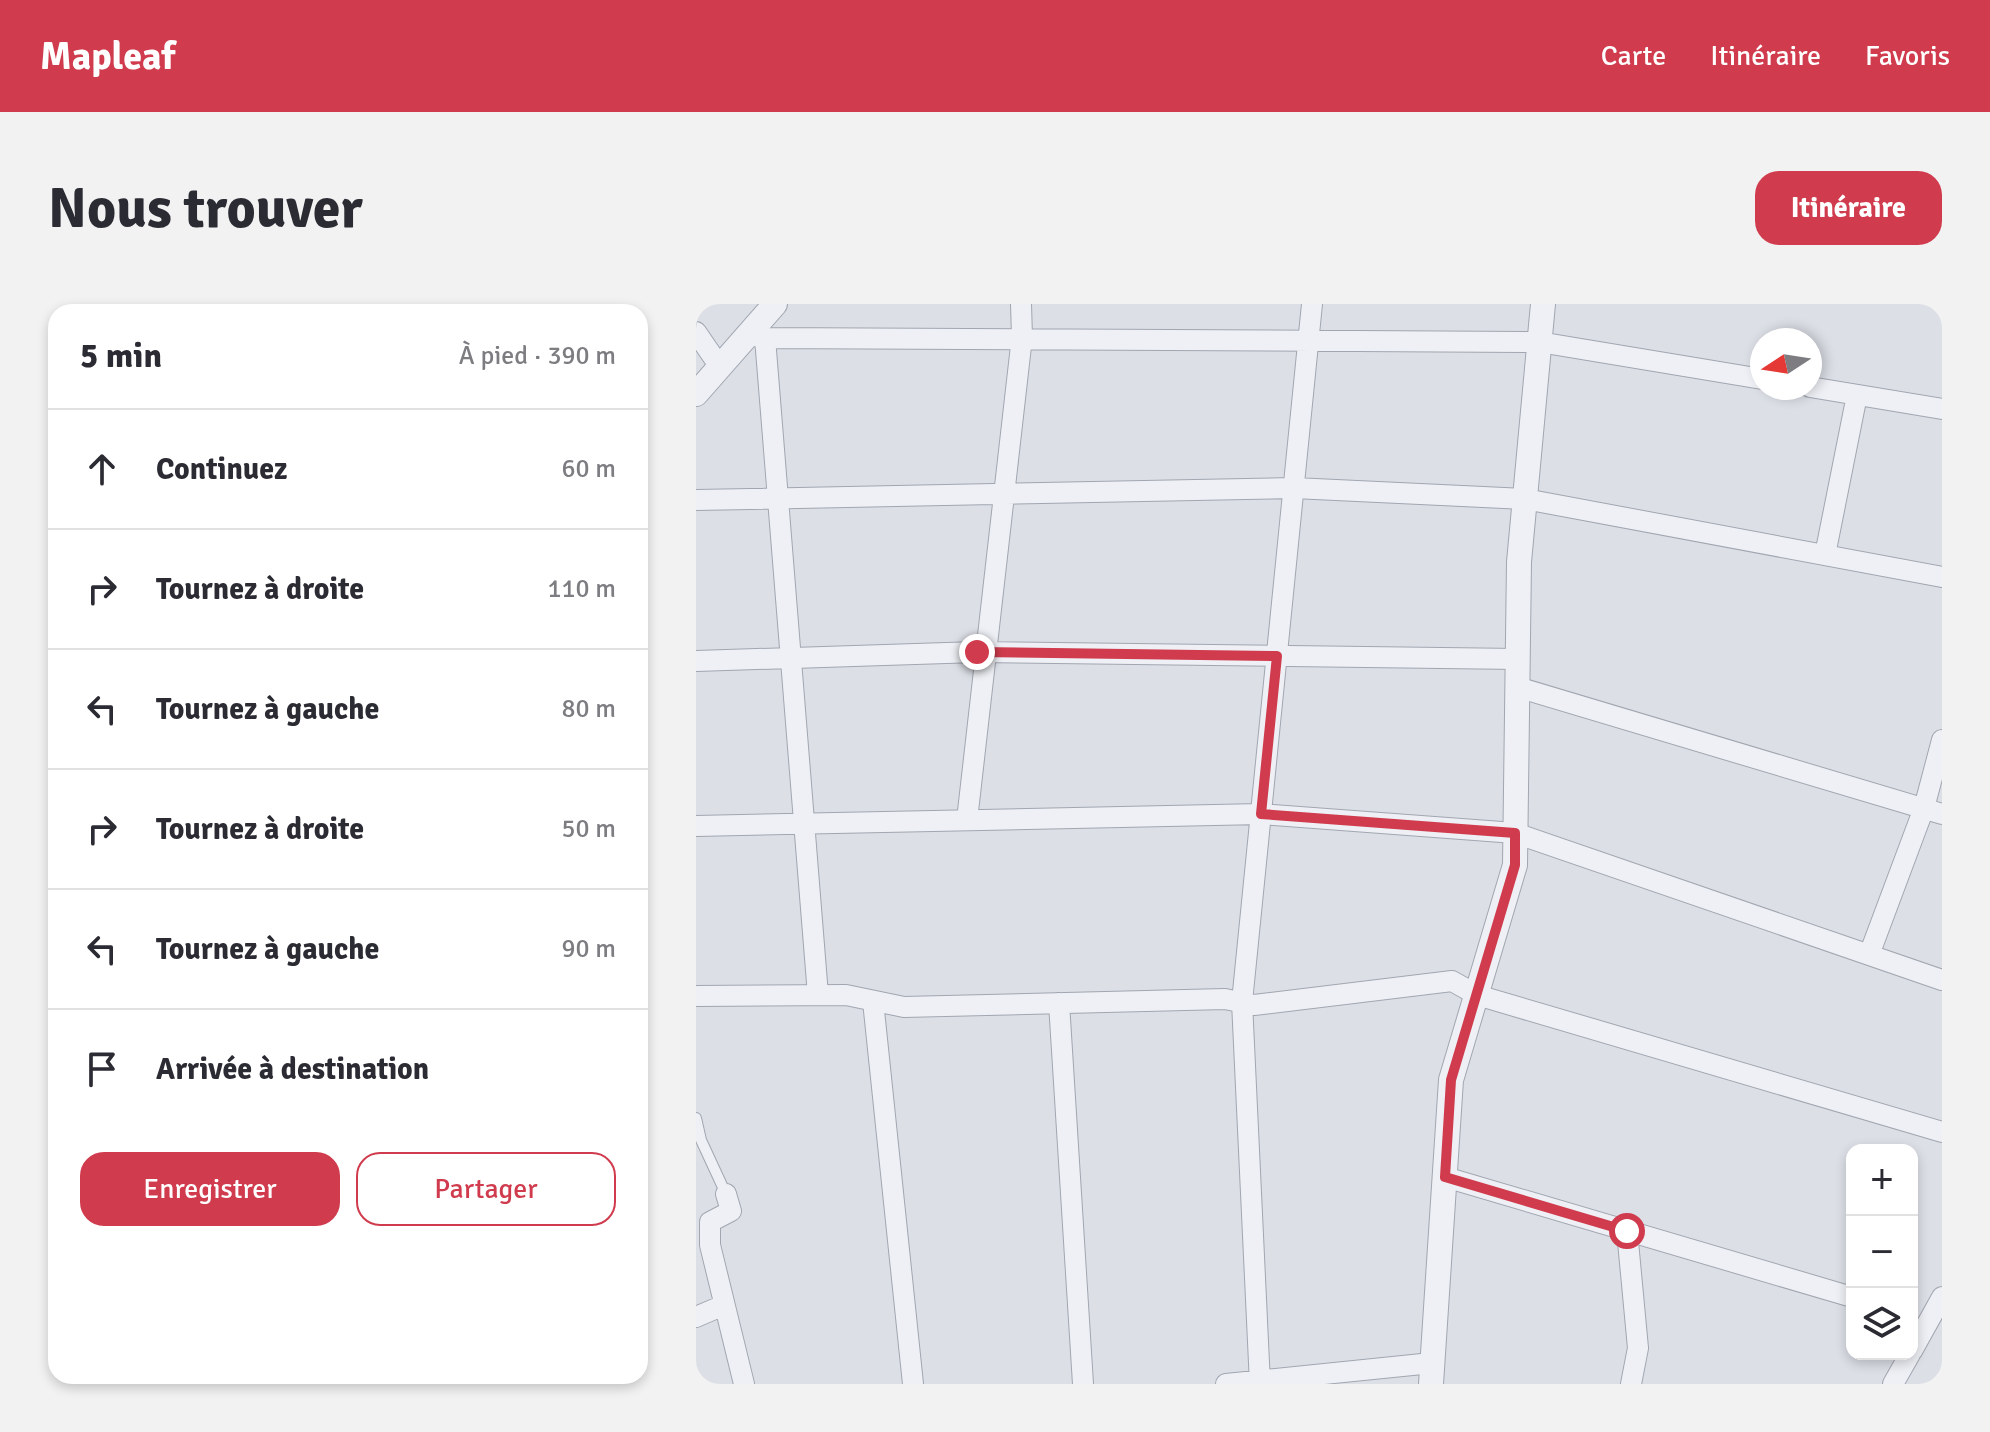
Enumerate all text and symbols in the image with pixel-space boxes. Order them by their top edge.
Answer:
text: Mapleaf [40,33,175,80]
text: Carte [1601,39,1666,73]
text: Itinéraire [1710,39,1821,73]
text: Favoris [1865,39,1950,73]
button: Itinéraire [1755,171,1942,245]
text: Nous trouver [48,174,363,243]
north arrow [1750,328,1822,400]
text: 5 min [80,335,162,377]
text: À pied · 390 m [459,340,616,372]
icon: ahead [80,447,124,491]
text: Continuez [156,451,288,488]
text: 60 m [561,453,616,485]
icon: right [80,567,124,611]
text: Tournez à droite [156,571,364,608]
text: 110 m [547,573,616,605]
route end [959,634,995,670]
icon: left [80,687,124,731]
text: Tournez à gauche [156,691,379,728]
text: 80 m [561,693,616,725]
icon: right [80,807,124,851]
text: Tournez à droite [156,811,364,848]
text: 50 m [561,813,616,845]
icon: left [80,927,124,971]
text: Tournez à gauche [156,931,379,968]
text: 90 m [561,933,616,965]
icon: arrive [80,1047,124,1091]
text: Arrivée à destination [156,1051,429,1088]
map controls [1846,1144,1918,1360]
button: + [1846,1144,1918,1216]
button: Enregistrer [80,1152,340,1226]
button: Partager [356,1152,616,1226]
route start [1609,1213,1645,1249]
button: − [1846,1216,1918,1288]
button: layers [1846,1288,1918,1360]

